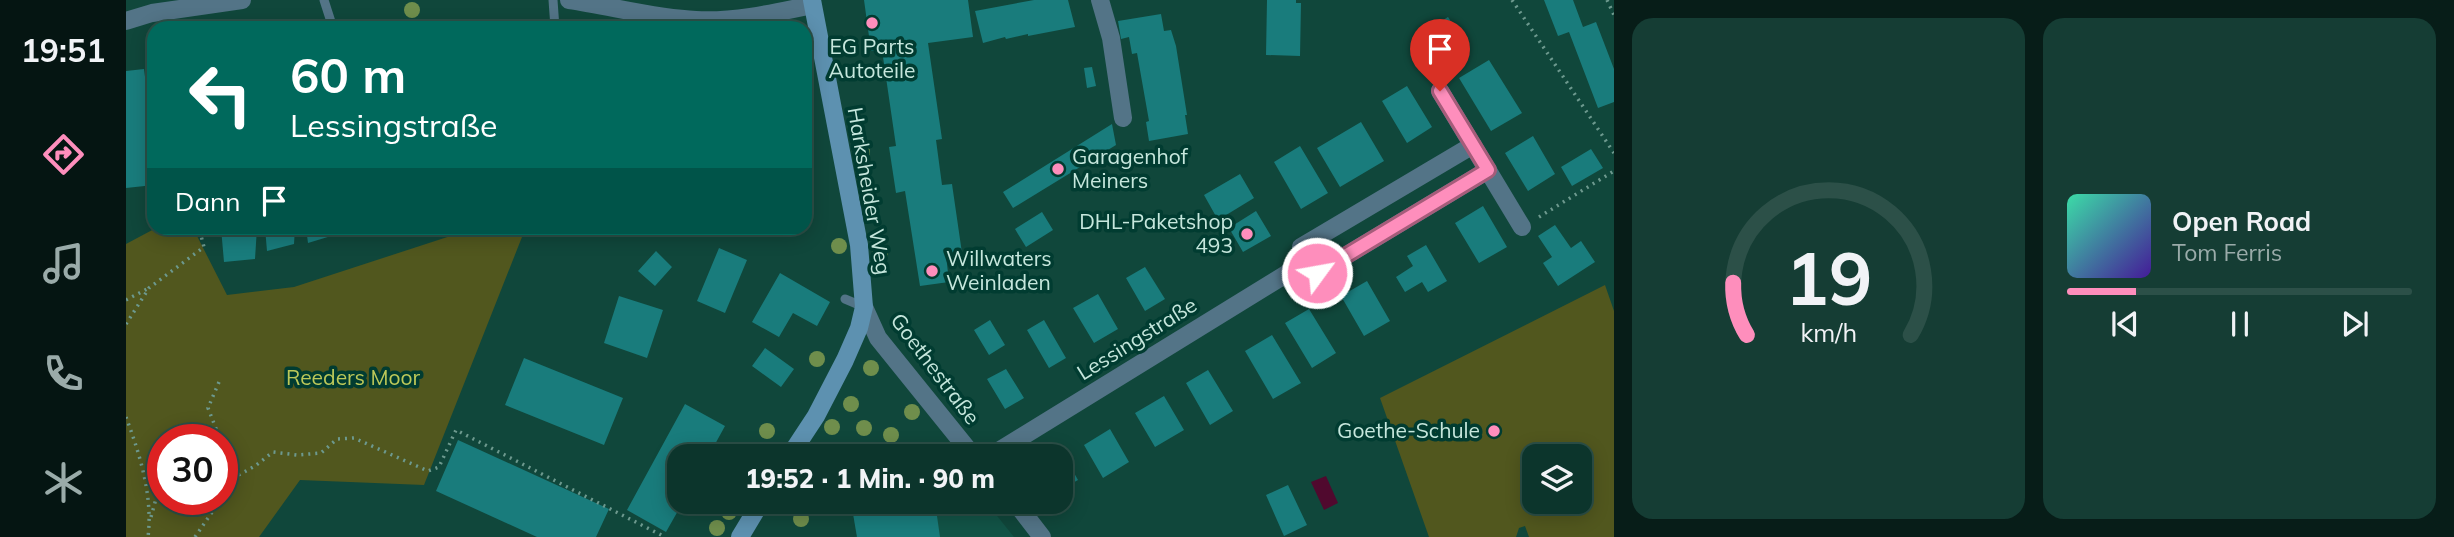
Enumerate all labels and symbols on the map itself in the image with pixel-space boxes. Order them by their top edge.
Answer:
marker: EG Parts Autoteile [864,15,880,31]
pin [1410,19,1470,91]
place label: EG Parts Autoteile [829,33,915,83]
street label: Harksheider Weg [842,105,897,277]
place label: Garagenhof Meiners [1072,143,1189,193]
marker: Garagenhof Meiners [1050,161,1066,177]
place label: DHL-Paketshop 493 [1079,208,1233,258]
marker: DHL-Paketshop 493 [1239,226,1255,242]
position arrow [1280,236,1354,310]
place label: Willwaters Weinladen [946,245,1052,295]
marker: Willwaters Weinladen [924,263,940,279]
street label: Lessingstraße [1072,291,1201,385]
street label: Goethestraße [886,308,986,429]
park label: Reeders Moor [286,364,420,390]
place label: Goethe-Schule [1337,417,1480,443]
marker: Goethe-Schule [1486,423,1502,439]
speed limit sign: 30 [147,424,238,515]

